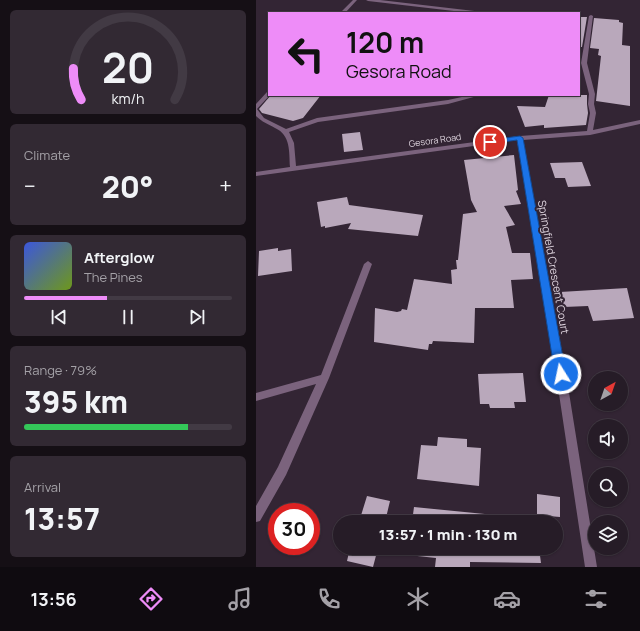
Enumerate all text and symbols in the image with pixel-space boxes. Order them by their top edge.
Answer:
text: 120 m [346,23,424,61]
icon: left [280,28,332,80]
text: 20 [102,39,154,95]
text: Gesora Road [346,59,452,83]
text: km/h [111,89,145,108]
pin [473,125,507,159]
street label: Gesora Road [408,130,462,150]
icon: arrive [479,131,501,153]
text: Climate [24,146,70,164]
text: 20° [102,166,154,207]
text: − [24,171,36,201]
text: + [219,171,232,201]
street label: Springfield Crescent Court [535,199,573,335]
text: Afterglow [84,247,155,268]
text: The Pines [84,268,143,286]
icon: previous [48,306,70,328]
icon: pause [117,306,139,328]
icon: next [186,306,208,328]
position arrow [540,353,582,395]
text: Range · 79% [24,361,97,379]
north arrow [588,371,628,411]
map controls [588,371,628,555]
text: 395 km [24,381,128,422]
button: sound [588,419,628,459]
button: search [588,467,628,507]
text: Arrival [24,478,61,496]
text: 13:57 [24,498,100,539]
speed limit sign: 30 [268,503,320,555]
button: layers [588,515,628,555]
text: 13:57 · 1 min · 130 m [379,524,517,545]
icon: directions [137,585,165,613]
icon: music [226,585,254,613]
icon: phone [315,585,343,613]
icon: climate [404,585,432,613]
icon: car [493,585,521,613]
icon: filters [582,585,610,613]
text: 13:56 [30,587,77,611]

